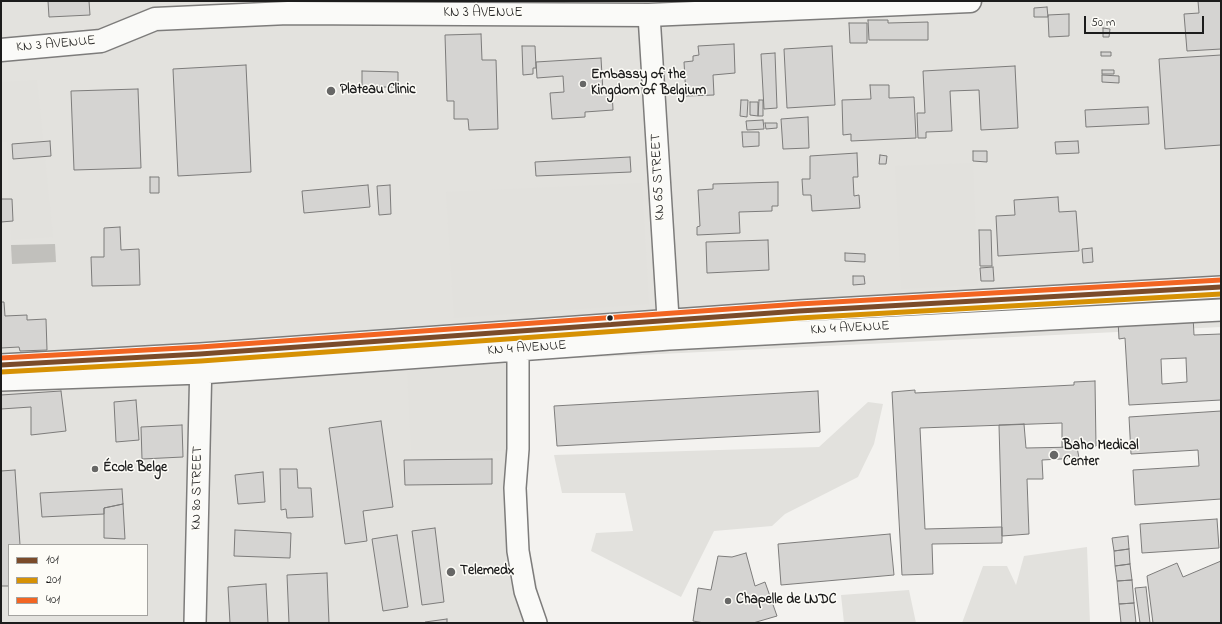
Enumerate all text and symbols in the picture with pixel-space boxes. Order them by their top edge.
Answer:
street label: KN 3 AVENUE [443,6,523,22]
scale bar [1086,8,1206,34]
text: 50 m [1091,14,1115,32]
street label: KN 3 AVENUE [16,33,96,57]
place label: Embassy of the Kingdom of Belgium [591,68,706,100]
marker: Embassy of the Kingdom of Belgium [578,79,588,89]
place label: Plateau Clinic [340,83,415,99]
marker: Plateau Clinic [325,85,337,97]
street label: KN 65 STREET [648,133,670,221]
unlabelled marker [605,313,615,323]
street label: KN 4 AVENUE [810,319,890,339]
street label: KN 4 AVENUE [487,338,567,360]
place label: Baho Medical Center [1063,439,1139,472]
street label: KN 80 STREET [189,446,207,530]
marker: Baho Medical Center [1048,449,1060,461]
place label: École Belge [103,461,167,477]
marker: École Belge [90,464,100,474]
legend [8,544,148,616]
text: 101 [46,551,59,569]
place label: Telemedx [460,564,514,580]
marker: Telemedx [445,566,457,578]
text: 201 [46,571,61,589]
text: 401 [46,591,60,609]
place label: Chapelle de LNDC [736,593,836,609]
marker: Chapelle de LNDC [723,596,733,606]

